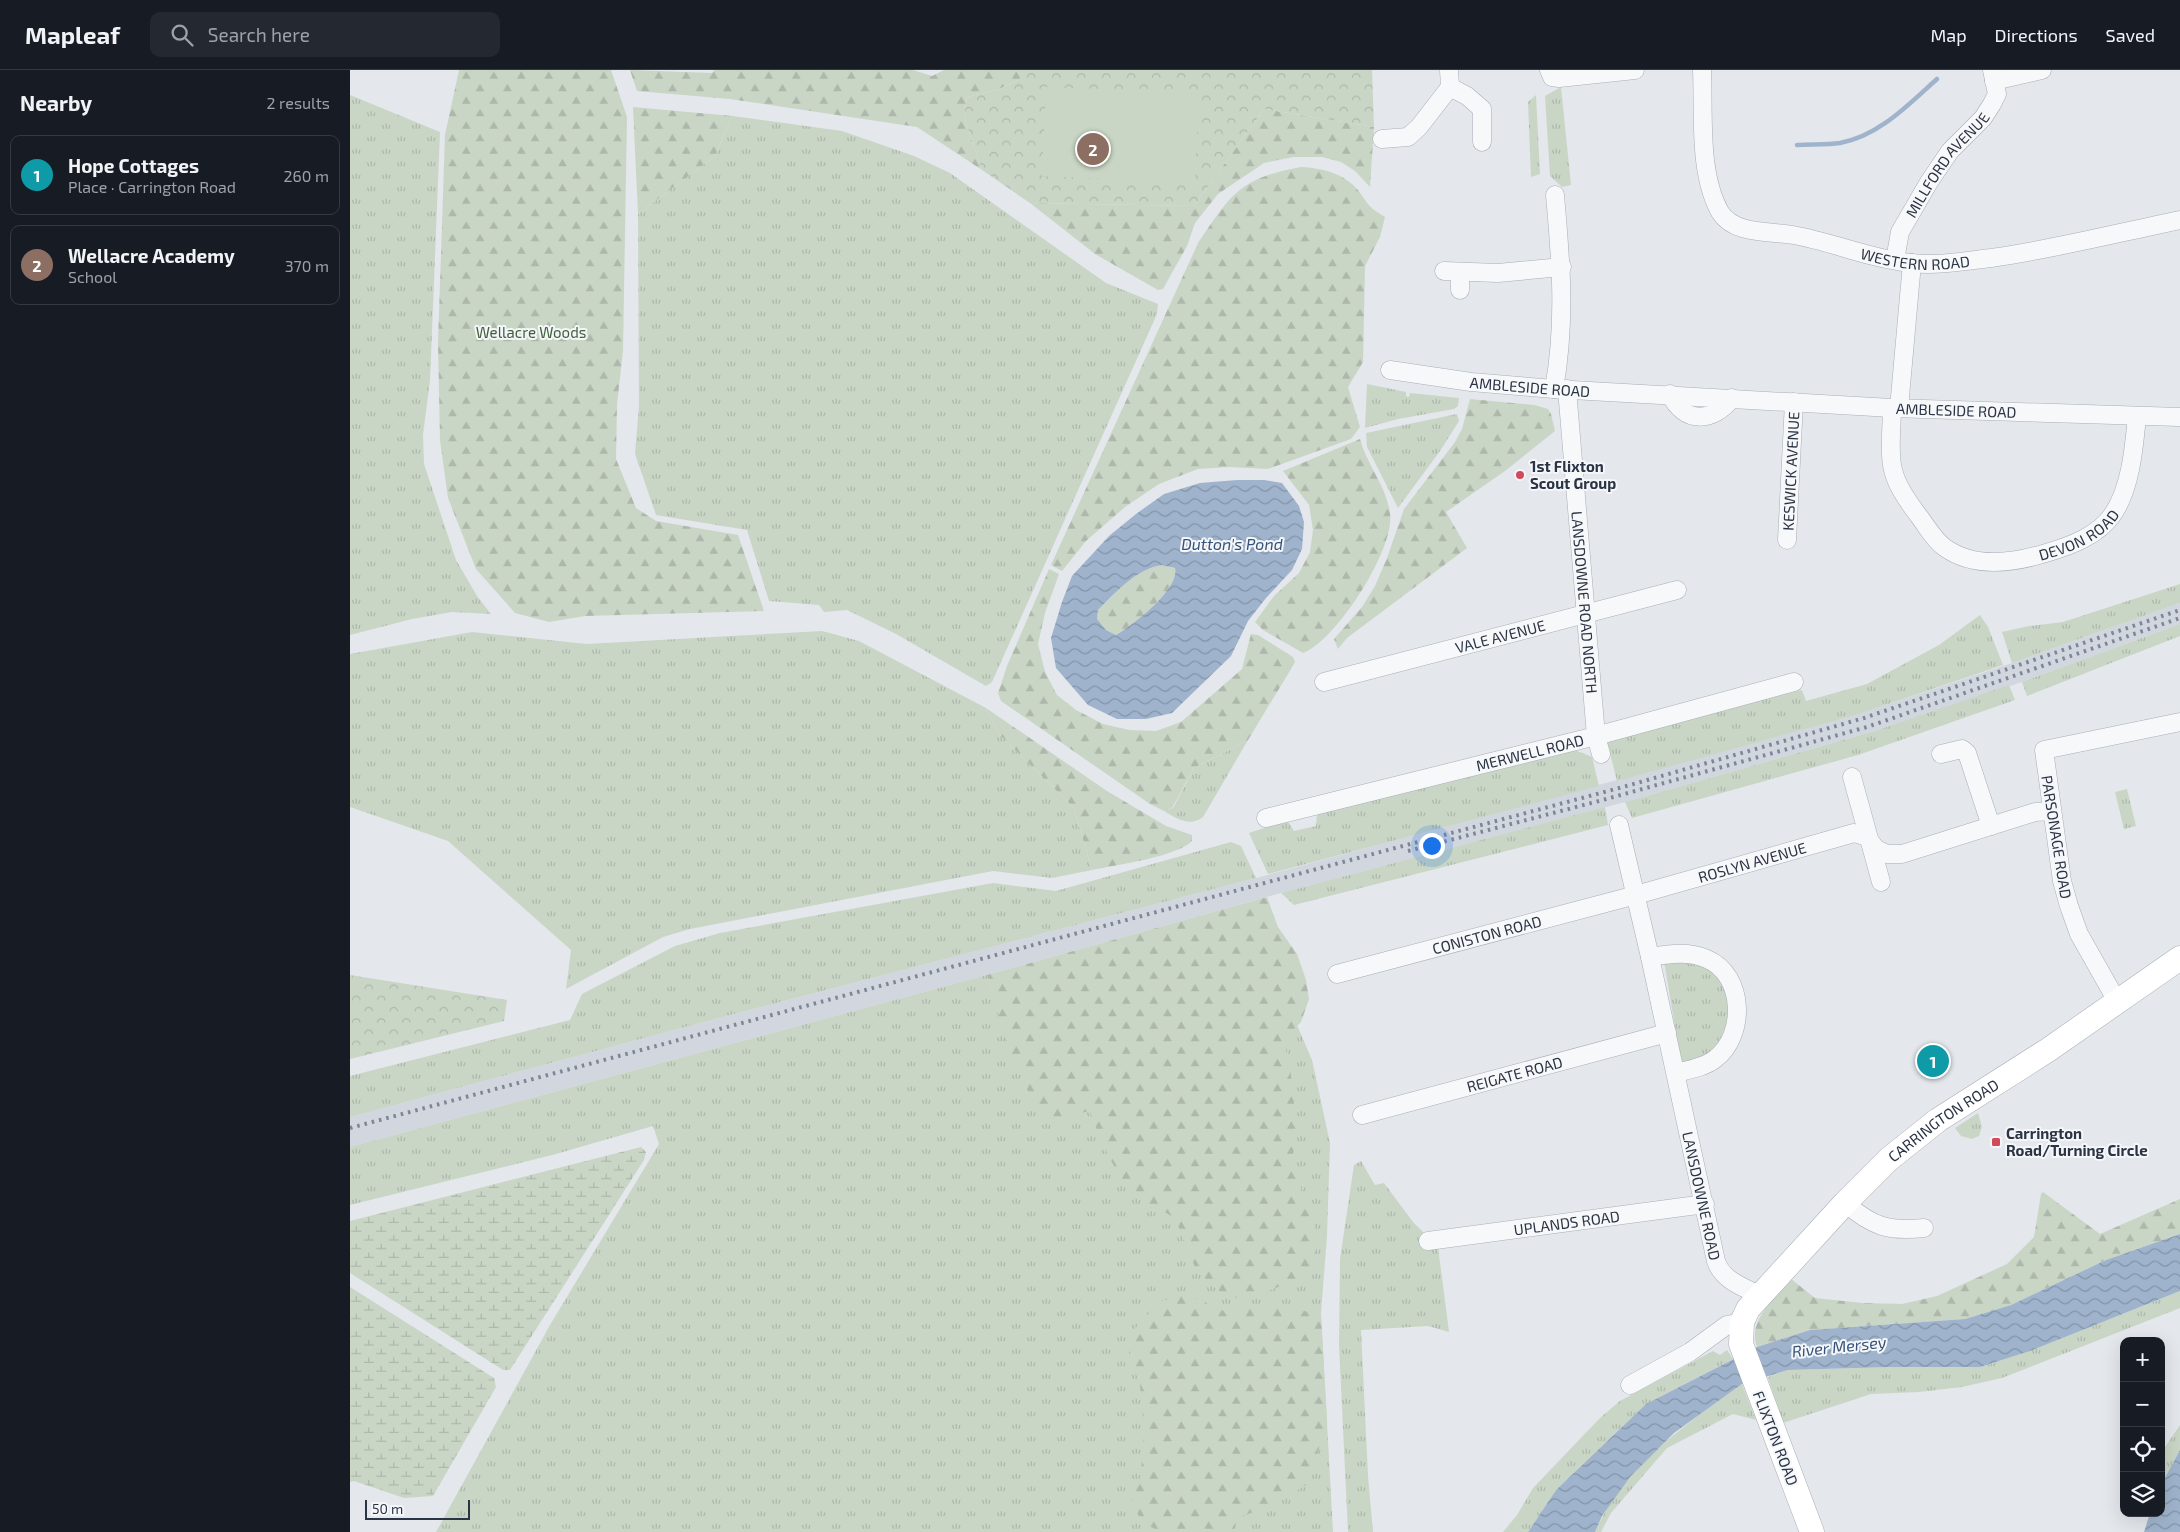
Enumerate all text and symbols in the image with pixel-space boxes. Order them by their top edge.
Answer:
search box [150,12,500,57]
text: Mapleaf [25,20,120,49]
icon: search [168,21,196,49]
text: Search here [208,23,310,46]
text: Map [1930,24,1967,46]
text: Directions [1995,24,2078,46]
text: Saved [2106,24,2155,46]
text: Nearby [20,90,92,115]
text: 2 results [267,93,330,112]
street label: MILLFORD AVENUE [1901,109,1993,221]
pin: 2 [1077,130,1109,168]
text: Hope Cottages [68,154,199,177]
text: 1 [34,166,40,185]
text: 260 m [284,166,329,185]
text: Place · Carrington Road [68,177,236,196]
text: Wellacre Academy [68,244,235,267]
street label: WESTERN ROAD [1859,244,1971,273]
text: 2 [32,256,42,275]
text: 370 m [285,256,329,275]
text: School [68,267,117,286]
park label: Wellacre Woods [476,323,586,341]
street label: AMBLESIDE ROAD [1469,373,1591,400]
street label: AMBLESIDE ROAD [1896,399,2017,421]
street label: KESWICK AVENUE [1778,411,1803,531]
place label: 1st Flixton Scout Group [1530,457,1616,492]
marker: 1st Flixton Scout Group [1514,469,1526,481]
street label: DEVON ROAD [2036,506,2122,564]
street label: LANSDOWNE ROAD NORTH [1568,510,1601,694]
water label: Dutton's Pond [1181,534,1283,553]
street label: VALE AVENUE [1453,616,1547,656]
street label: MERWELL ROAD [1474,730,1586,774]
street label: PARSONAGE ROAD [2038,774,2076,900]
your location [1419,833,1445,859]
street label: ROSLYN AVENUE [1696,838,1808,886]
street label: CONISTON ROAD [1430,911,1544,957]
pin: 1 [1917,1042,1949,1080]
street label: REIGATE ROAD [1465,1052,1565,1095]
street label: CARRINGTON ROAD [1884,1075,2002,1165]
place label: Carrington Road/Turning Circle [2006,1124,2148,1159]
street label: LANSDOWNE ROAD [1679,1130,1725,1262]
marker: Carrington Road/Turning Circle [1990,1136,2002,1148]
street label: UPLANDS ROAD [1513,1206,1621,1238]
water label: River Mersey [1791,1332,1888,1361]
map controls [2120,1337,2165,1517]
button: + [2120,1337,2165,1382]
button: − [2120,1382,2165,1427]
street label: FLIXTON ROAD [1750,1388,1802,1488]
button: locate [2120,1427,2165,1472]
button: layers [2120,1472,2165,1517]
scale bar [365,1497,470,1520]
text: 50 m [372,1500,403,1517]

